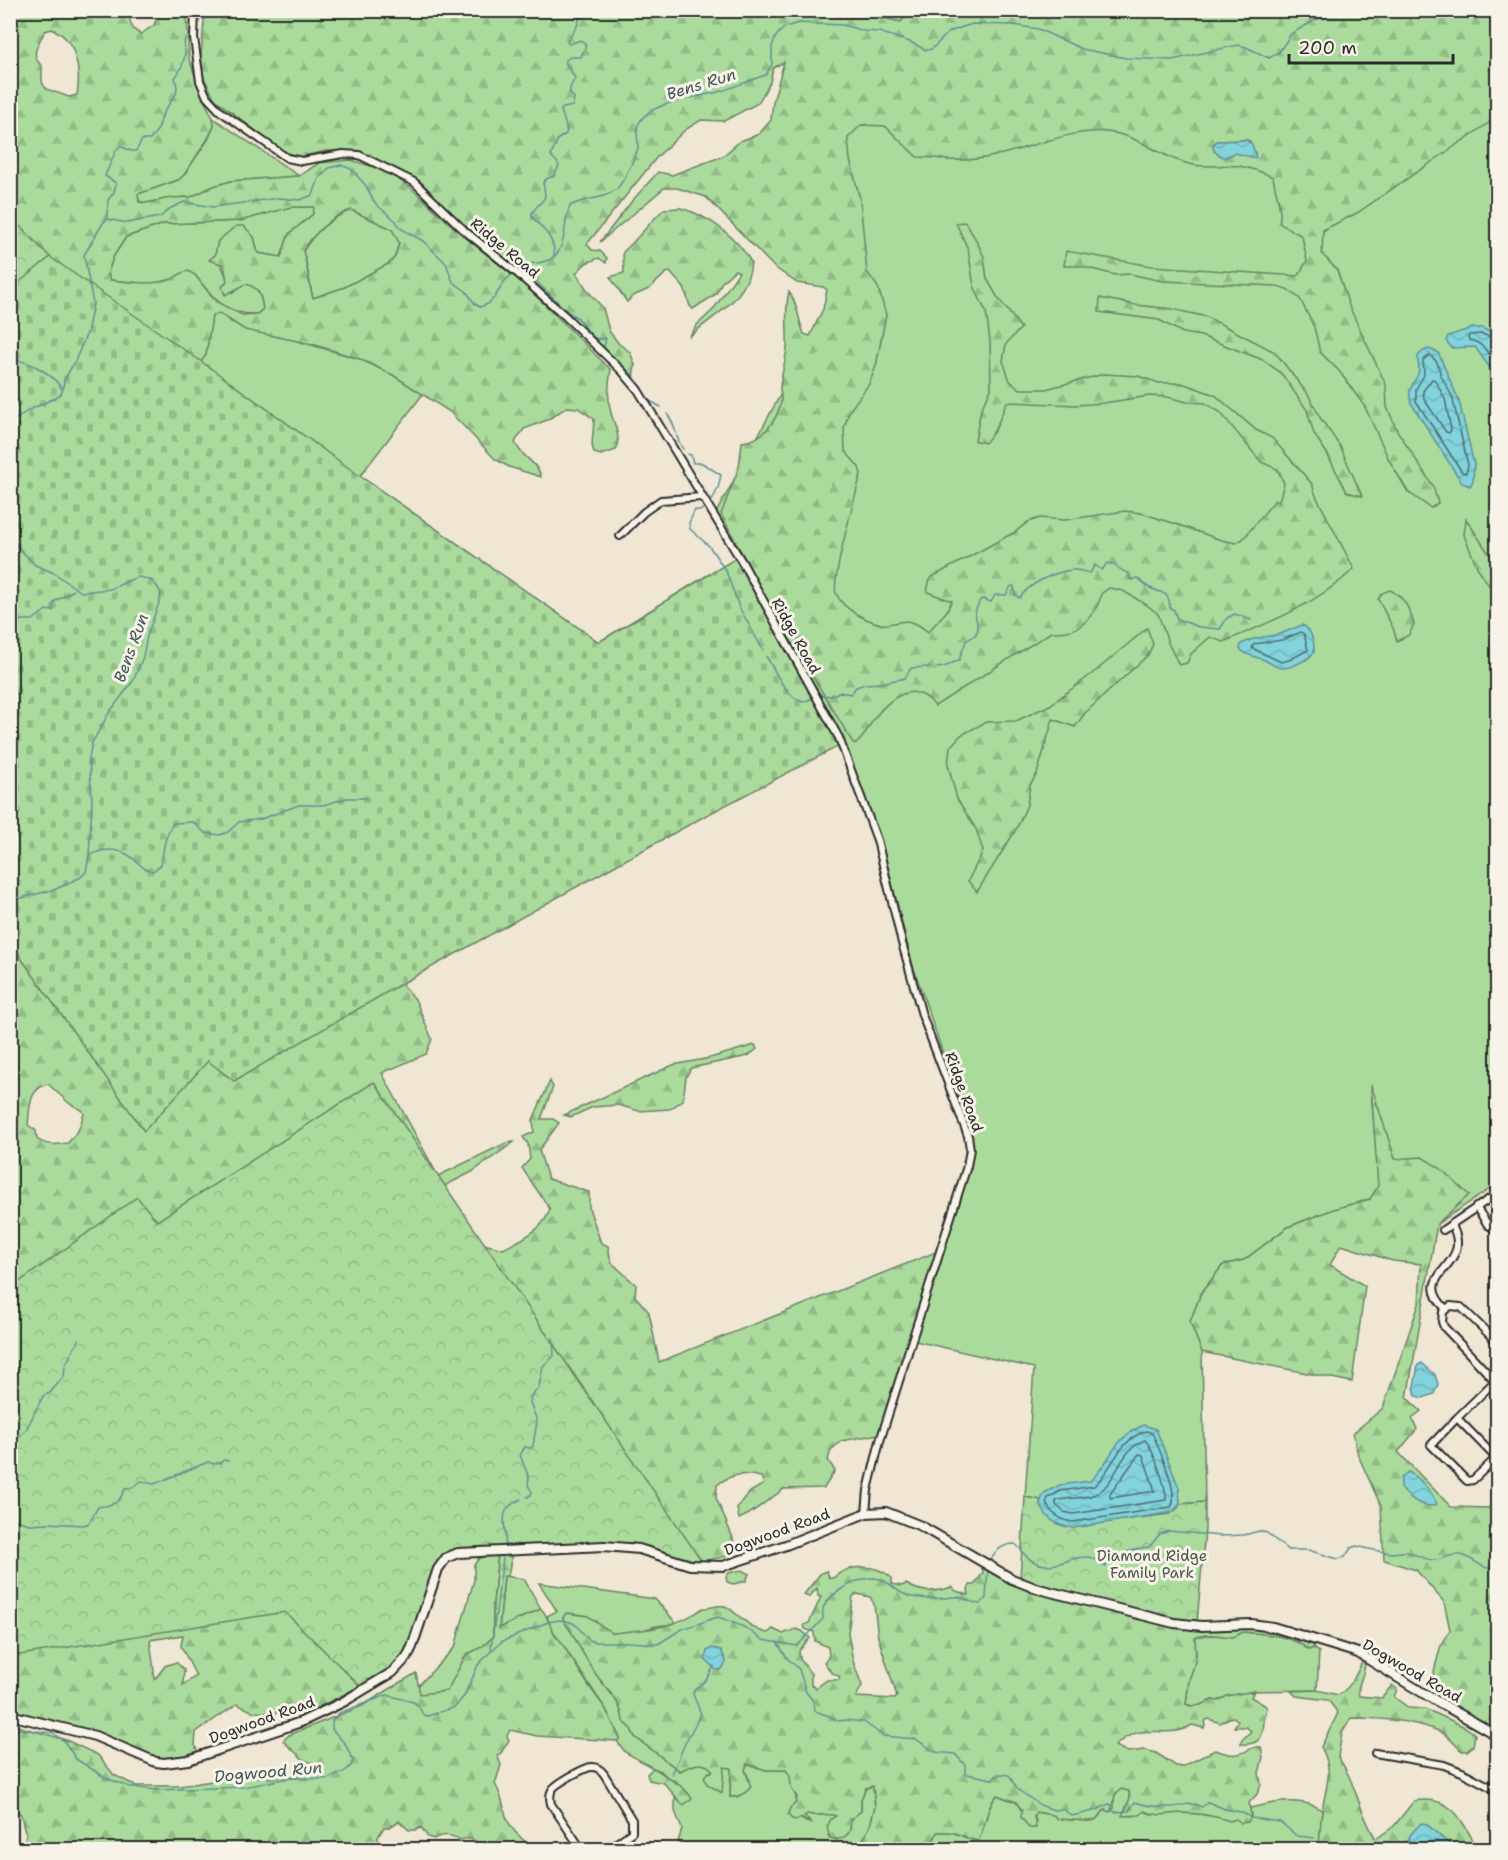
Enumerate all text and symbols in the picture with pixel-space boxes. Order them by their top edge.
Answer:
scale bar [1289,27,1452,65]
text: 200 m [1298,36,1357,60]
water label: Bens Run [664,64,738,104]
street label: Ridge Road [466,213,544,283]
street label: Ridge Road [767,594,825,678]
water label: Bens Run [109,611,153,685]
street label: Ridge Road [940,1049,988,1135]
street label: Dogwood Road [721,1503,833,1560]
park label: Diamond Ridge Family Park [1097,1546,1207,1583]
street label: Dogwood Road [1359,1635,1466,1708]
street label: Dogwood Road [206,1691,318,1748]
water label: Dogwood Run [213,1757,323,1787]

